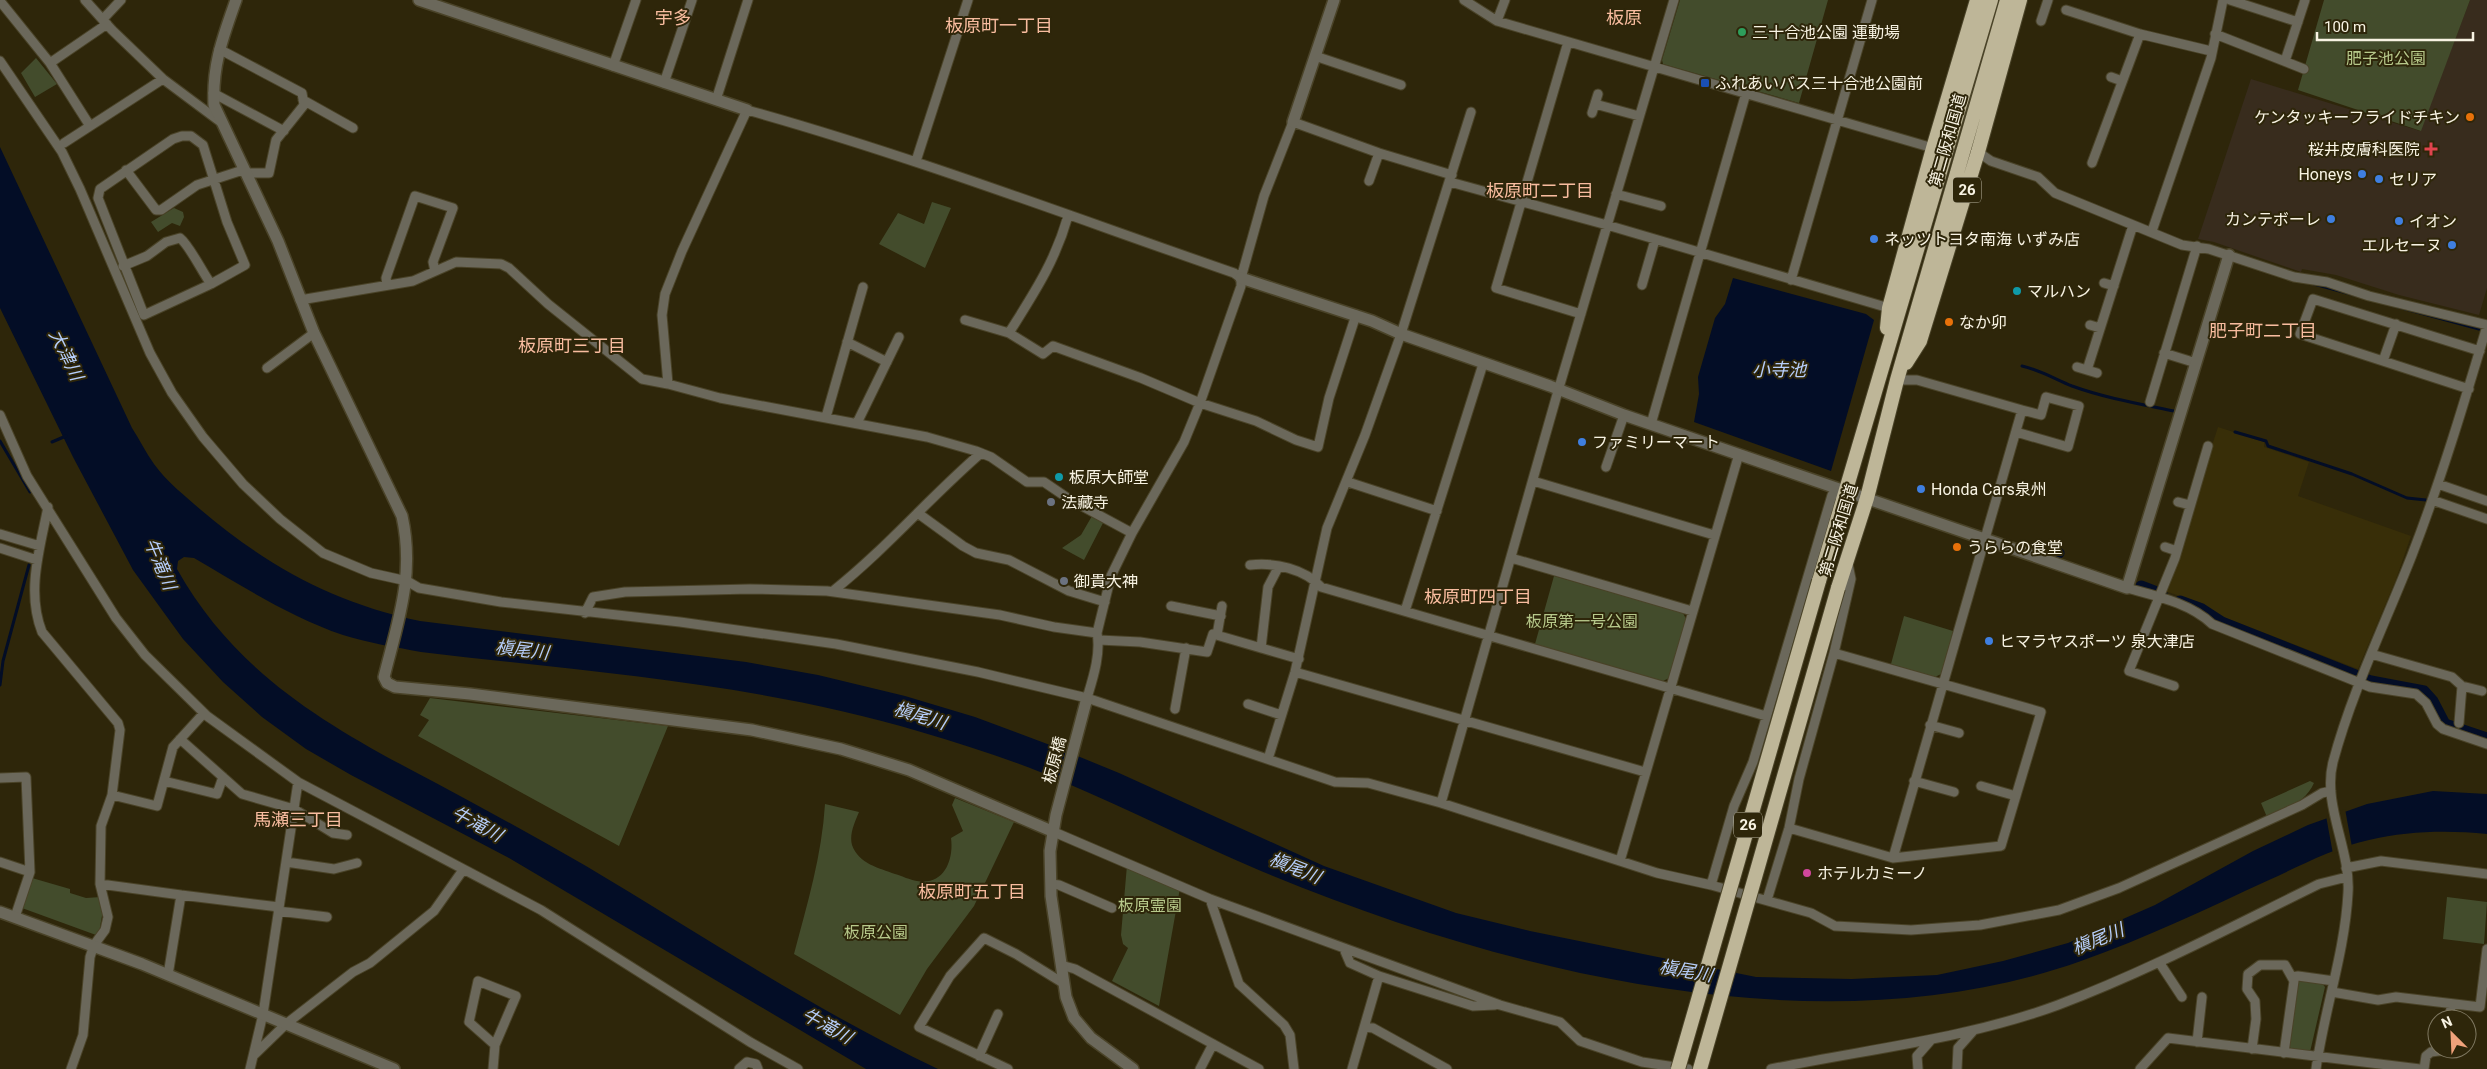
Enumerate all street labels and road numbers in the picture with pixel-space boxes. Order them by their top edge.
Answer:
street label: 第二阪和国道 [1925,91,1970,189]
road number: 26 [1953,178,1981,202]
street label: 第二阪和国道 [1815,481,1862,579]
street label: 板原橋 [1039,734,1070,786]
road number: 26 [1734,812,1762,838]

